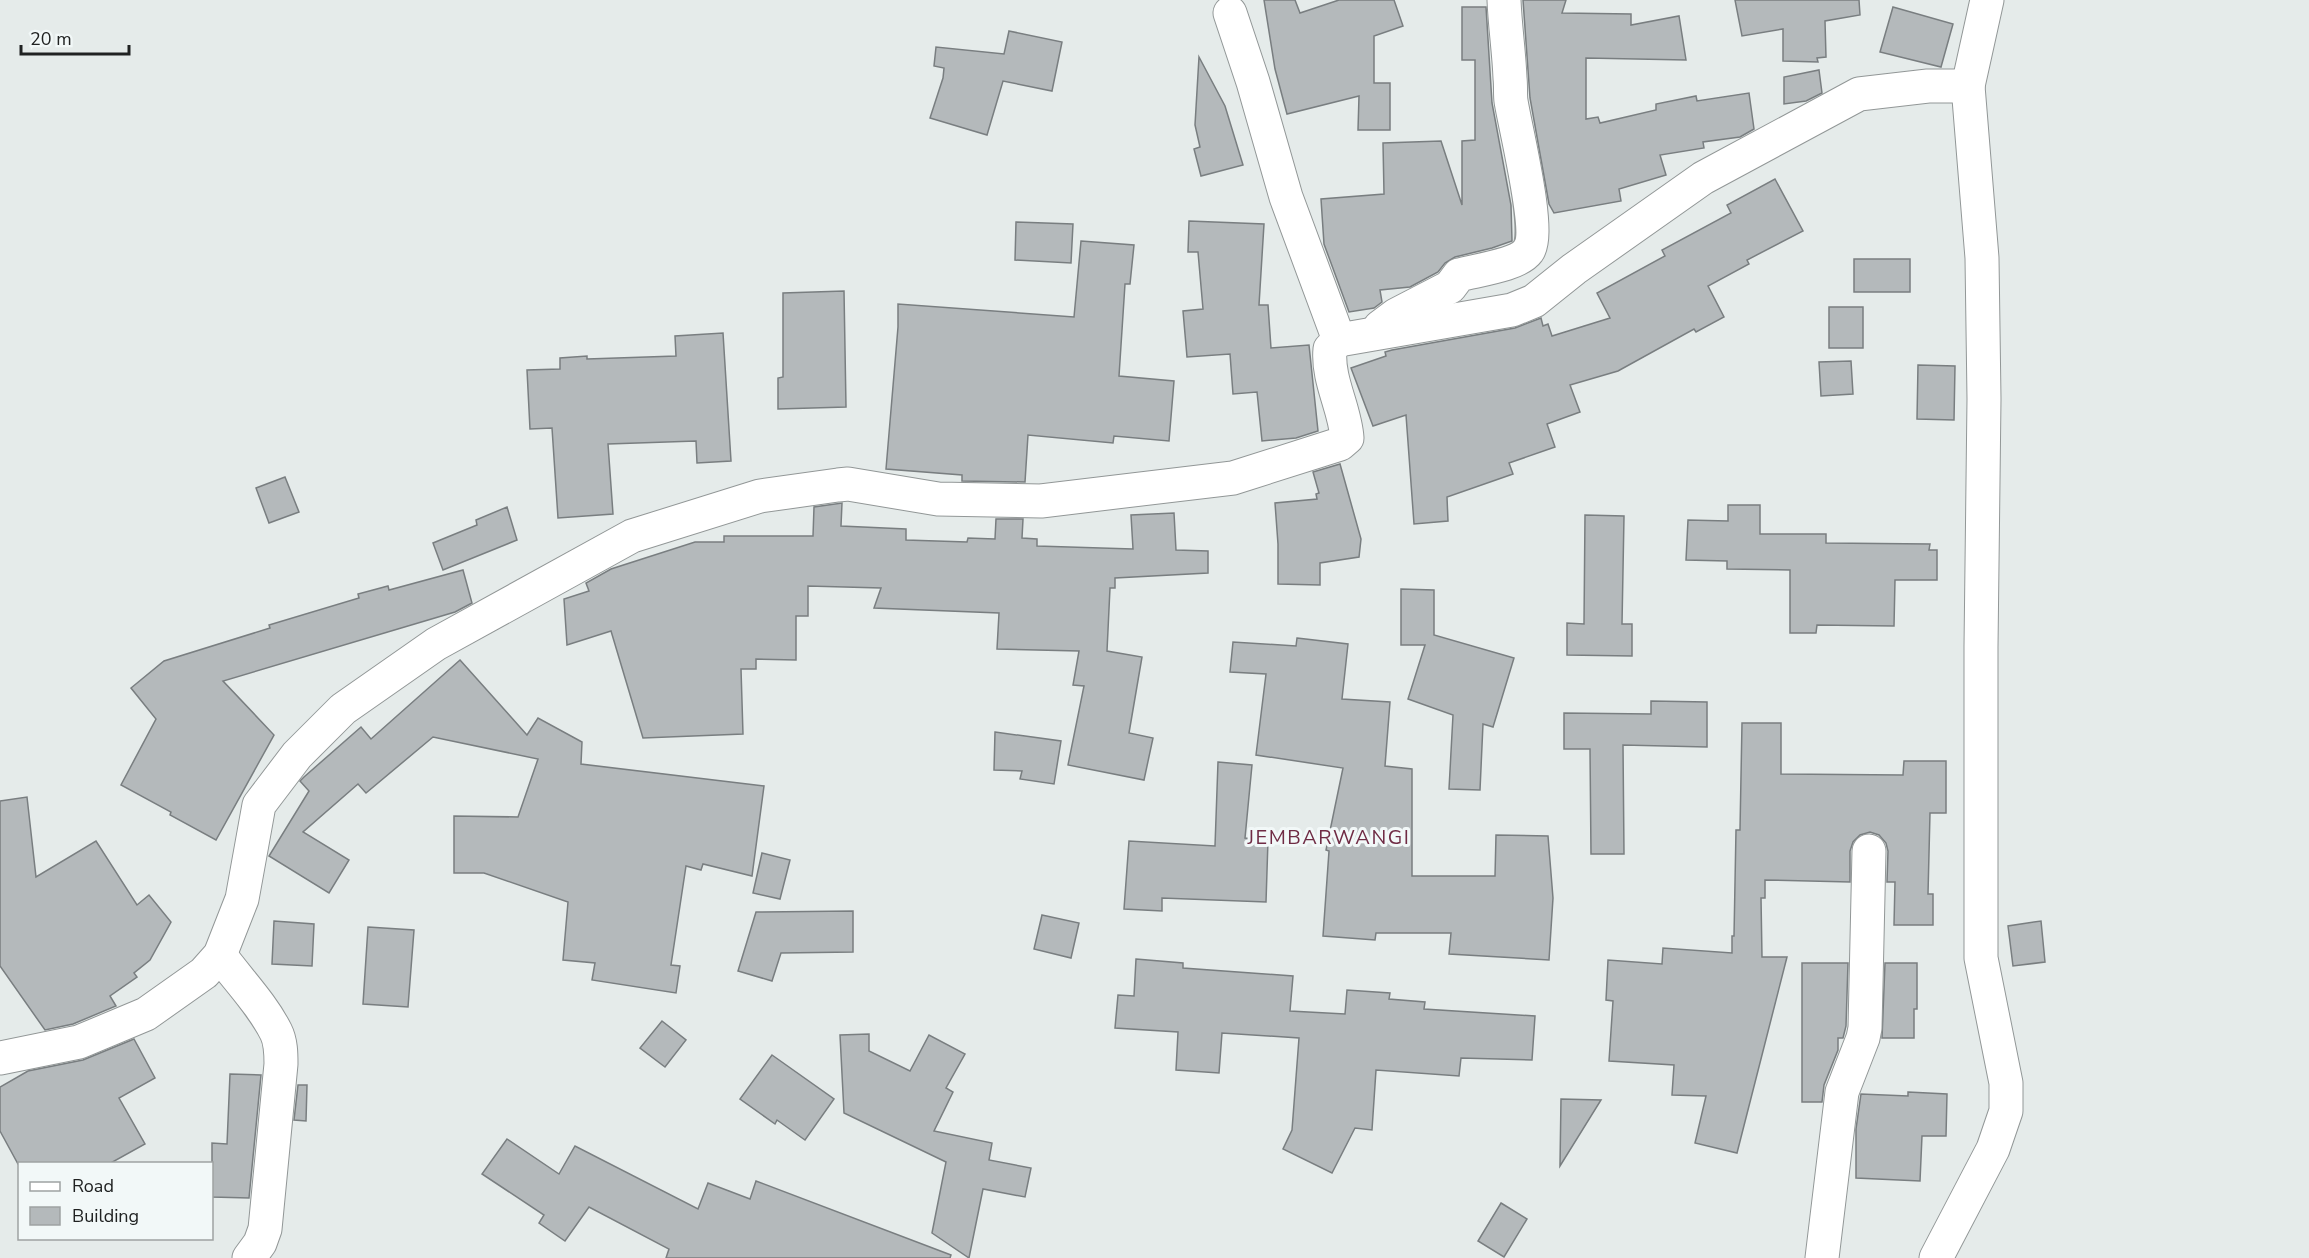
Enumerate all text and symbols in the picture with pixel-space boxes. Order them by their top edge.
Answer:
scale bar [21,18,129,56]
text: 20 m [30,27,72,51]
district label: JEMBARWANGI [1247,824,1410,851]
legend [18,1162,213,1240]
text: Road [72,1174,114,1198]
text: Building [72,1204,139,1228]

